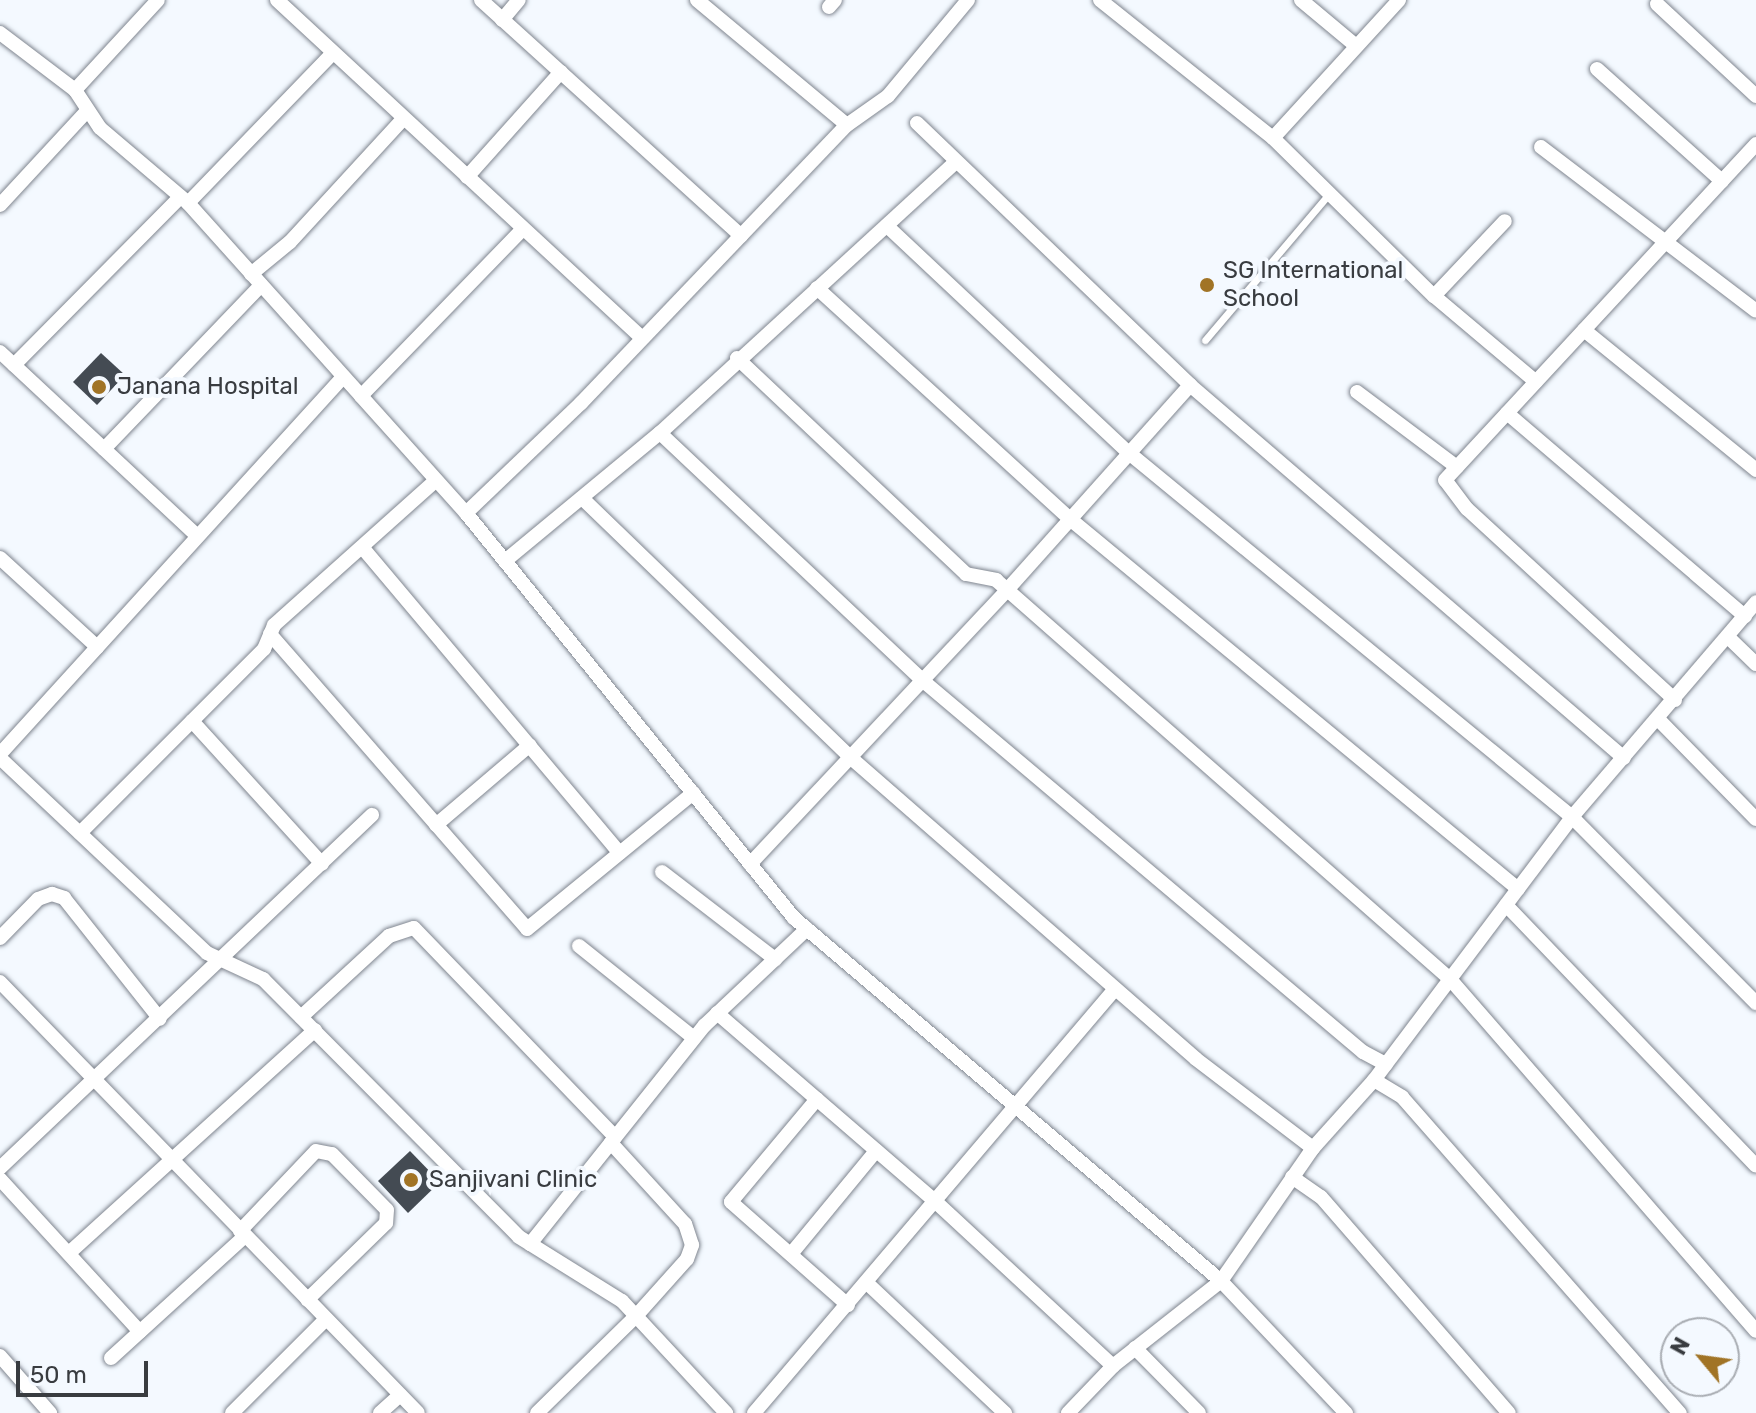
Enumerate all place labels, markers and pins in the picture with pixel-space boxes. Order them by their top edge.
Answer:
place label: SG International School [1223,257,1403,313]
marker: SG International School [1198,276,1216,294]
place label: Janana Hospital [117,373,299,401]
marker: Janana Hospital [88,376,110,398]
place label: Sanjivani Clinic [429,1166,597,1194]
marker: Sanjivani Clinic [400,1169,422,1191]

